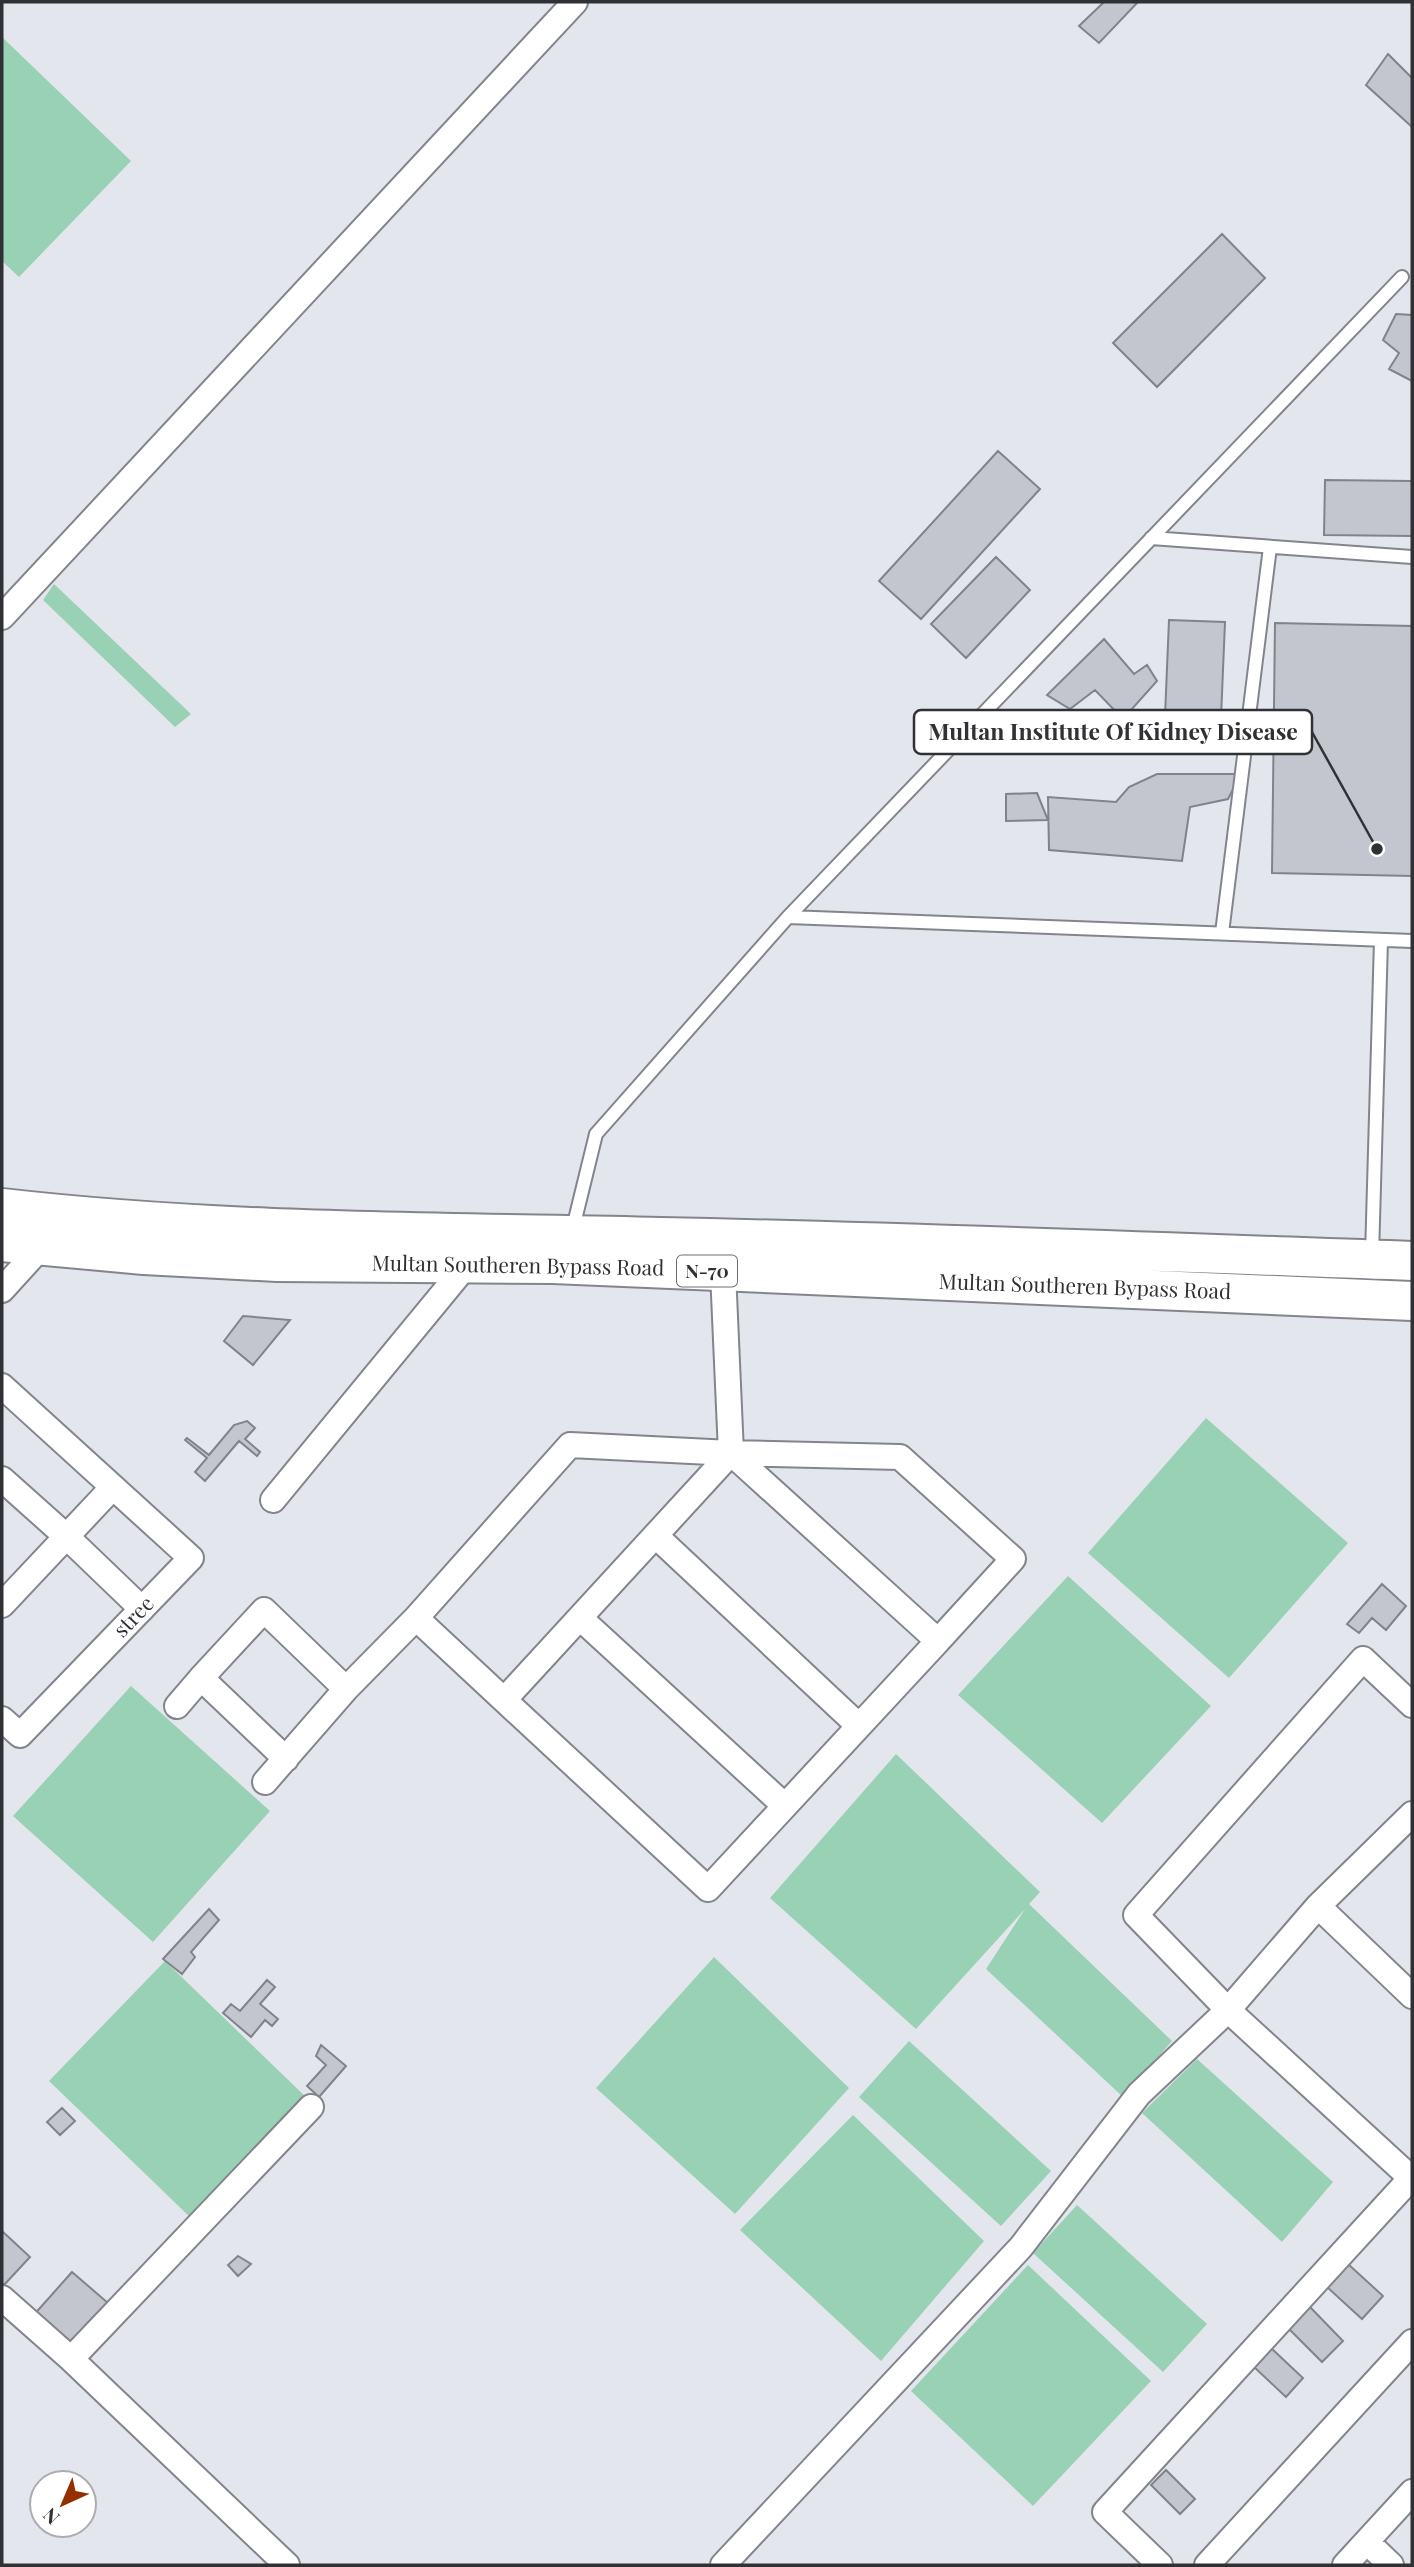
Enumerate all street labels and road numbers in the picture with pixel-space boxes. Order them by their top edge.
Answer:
street label: Multan Southeren Bypass Road [372,1247,665,1281]
road number: N-70 [677,1256,737,1287]
street label: Multan Southeren Bypass Road [938,1266,1232,1304]
street label: stree [106,1589,159,1642]

